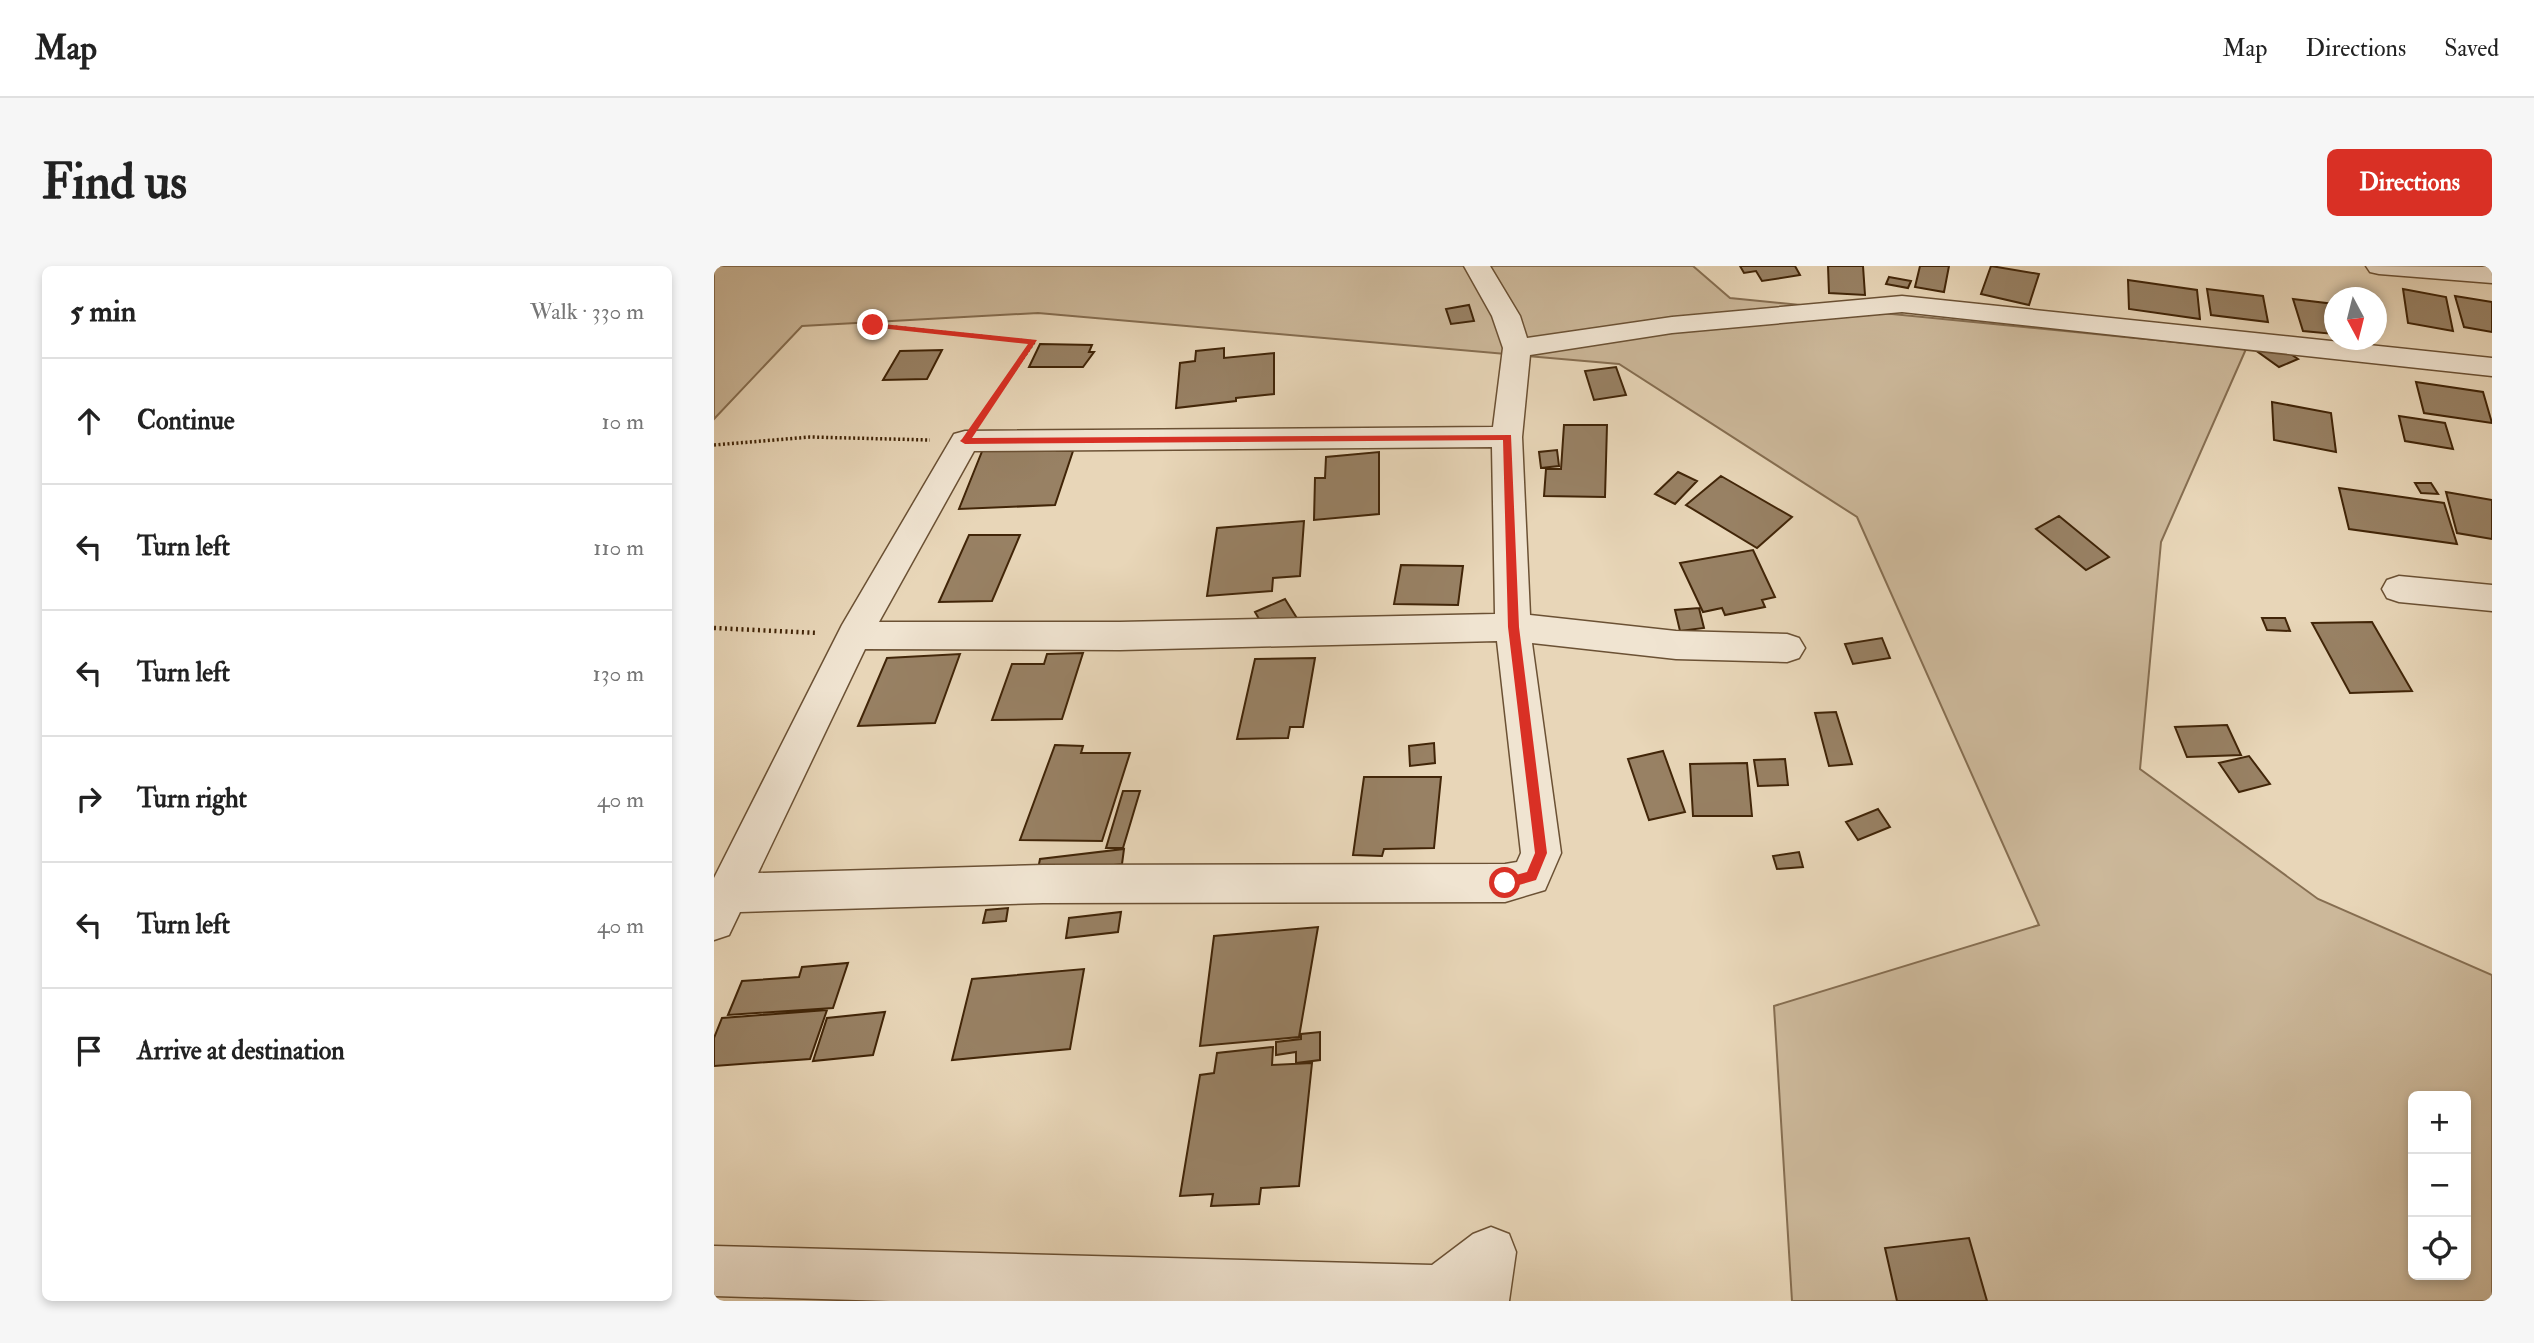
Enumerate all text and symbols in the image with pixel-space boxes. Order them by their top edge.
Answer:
text: Map [35,28,97,69]
text: Map [2222,33,2267,64]
text: Directions [2305,33,2406,64]
text: Saved [2444,33,2499,64]
button: Directions [2327,149,2492,216]
text: Find us [42,152,187,213]
north arrow [2324,287,2387,350]
text: 5 min [70,293,136,330]
text: Walk · 330 m [530,297,644,326]
route end [857,309,888,340]
icon: ahead [70,402,108,440]
text: Continue [137,405,235,437]
text: 10 m [601,407,644,436]
icon: left [70,528,108,566]
text: Turn left [137,531,230,563]
text: 110 m [593,533,644,562]
icon: left [70,654,108,692]
text: Turn left [137,657,230,689]
text: 130 m [592,659,644,688]
icon: right [70,780,108,818]
text: Turn right [137,783,247,815]
text: 40 m [597,785,644,814]
route start [1489,867,1520,898]
icon: left [70,906,108,944]
text: Turn left [137,909,230,941]
text: 40 m [597,911,644,940]
icon: arrive [70,1032,108,1070]
text: Arrive at destination [137,1035,345,1067]
map controls [2408,1091,2471,1280]
button: + [2408,1091,2471,1154]
button: − [2408,1154,2471,1217]
button: locate [2408,1217,2471,1280]

